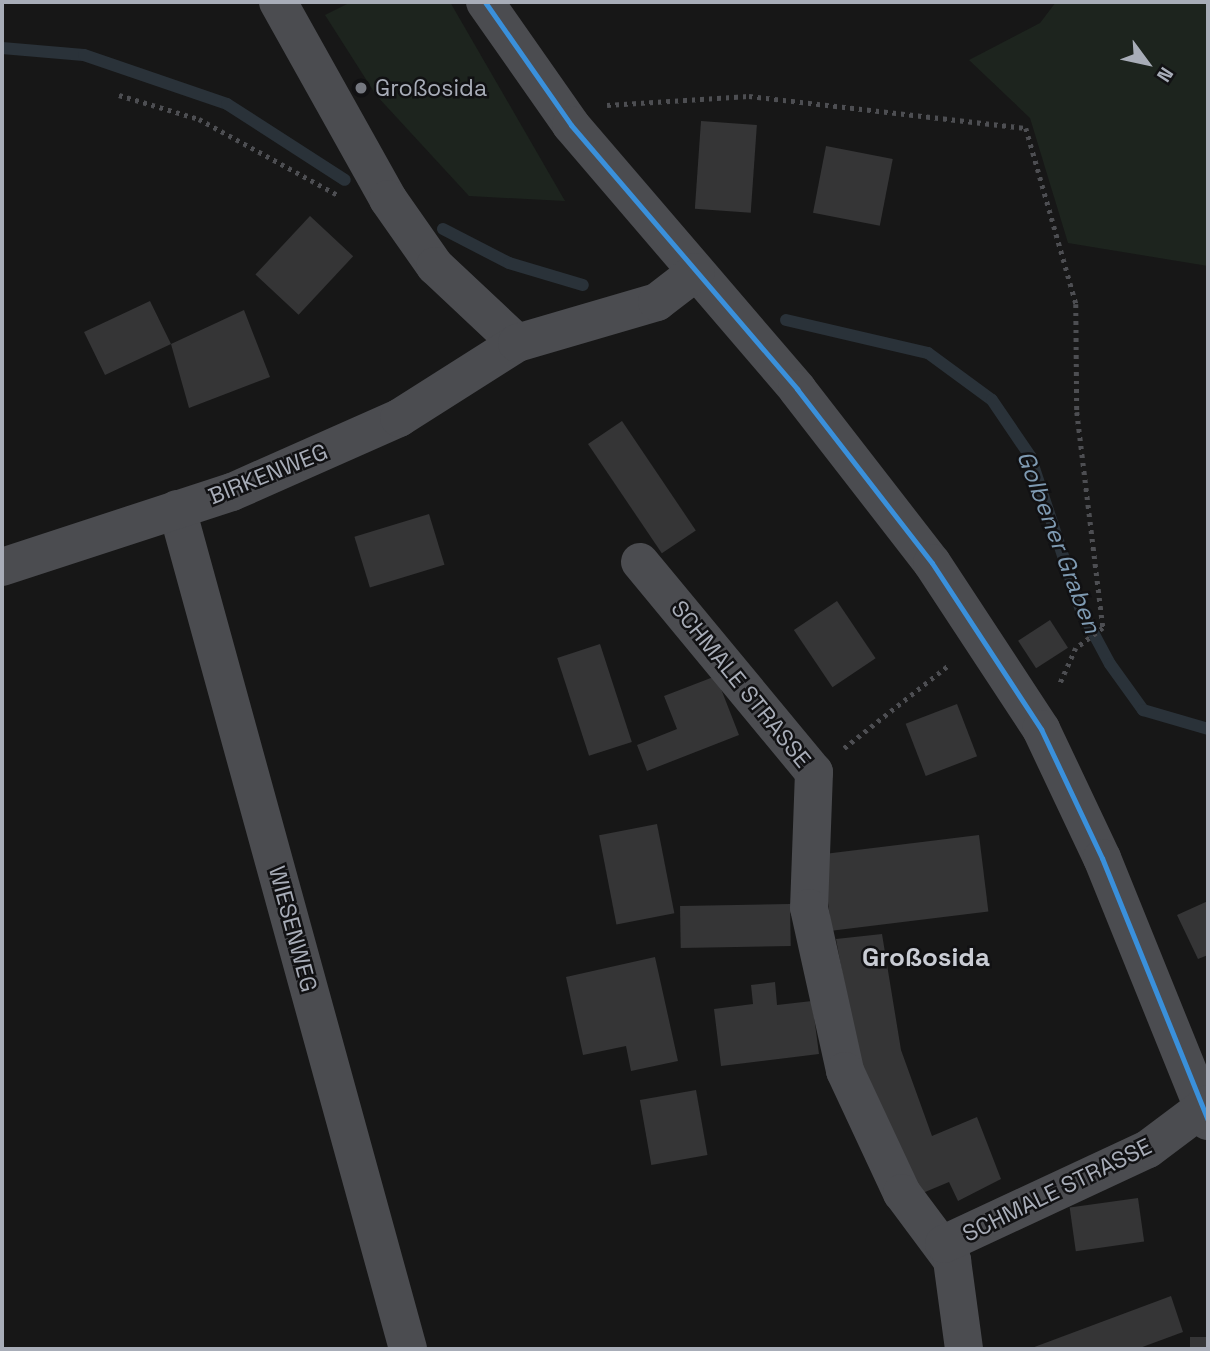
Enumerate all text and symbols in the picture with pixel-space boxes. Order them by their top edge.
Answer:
north arrow [1112,28,1182,98]
text: N [1151,63,1179,87]
place label: Großosida [375,74,487,102]
marker: Großosida [353,80,369,96]
street label: BIRKENWEG [204,438,332,510]
water label: Golbener Graben [1011,447,1107,637]
street label: SCHMALE STRASSE [665,595,817,773]
street label: WIESENWEG [263,863,323,995]
district label: Großosida [862,942,990,974]
street label: SCHMALE STRASSE [958,1132,1156,1248]

